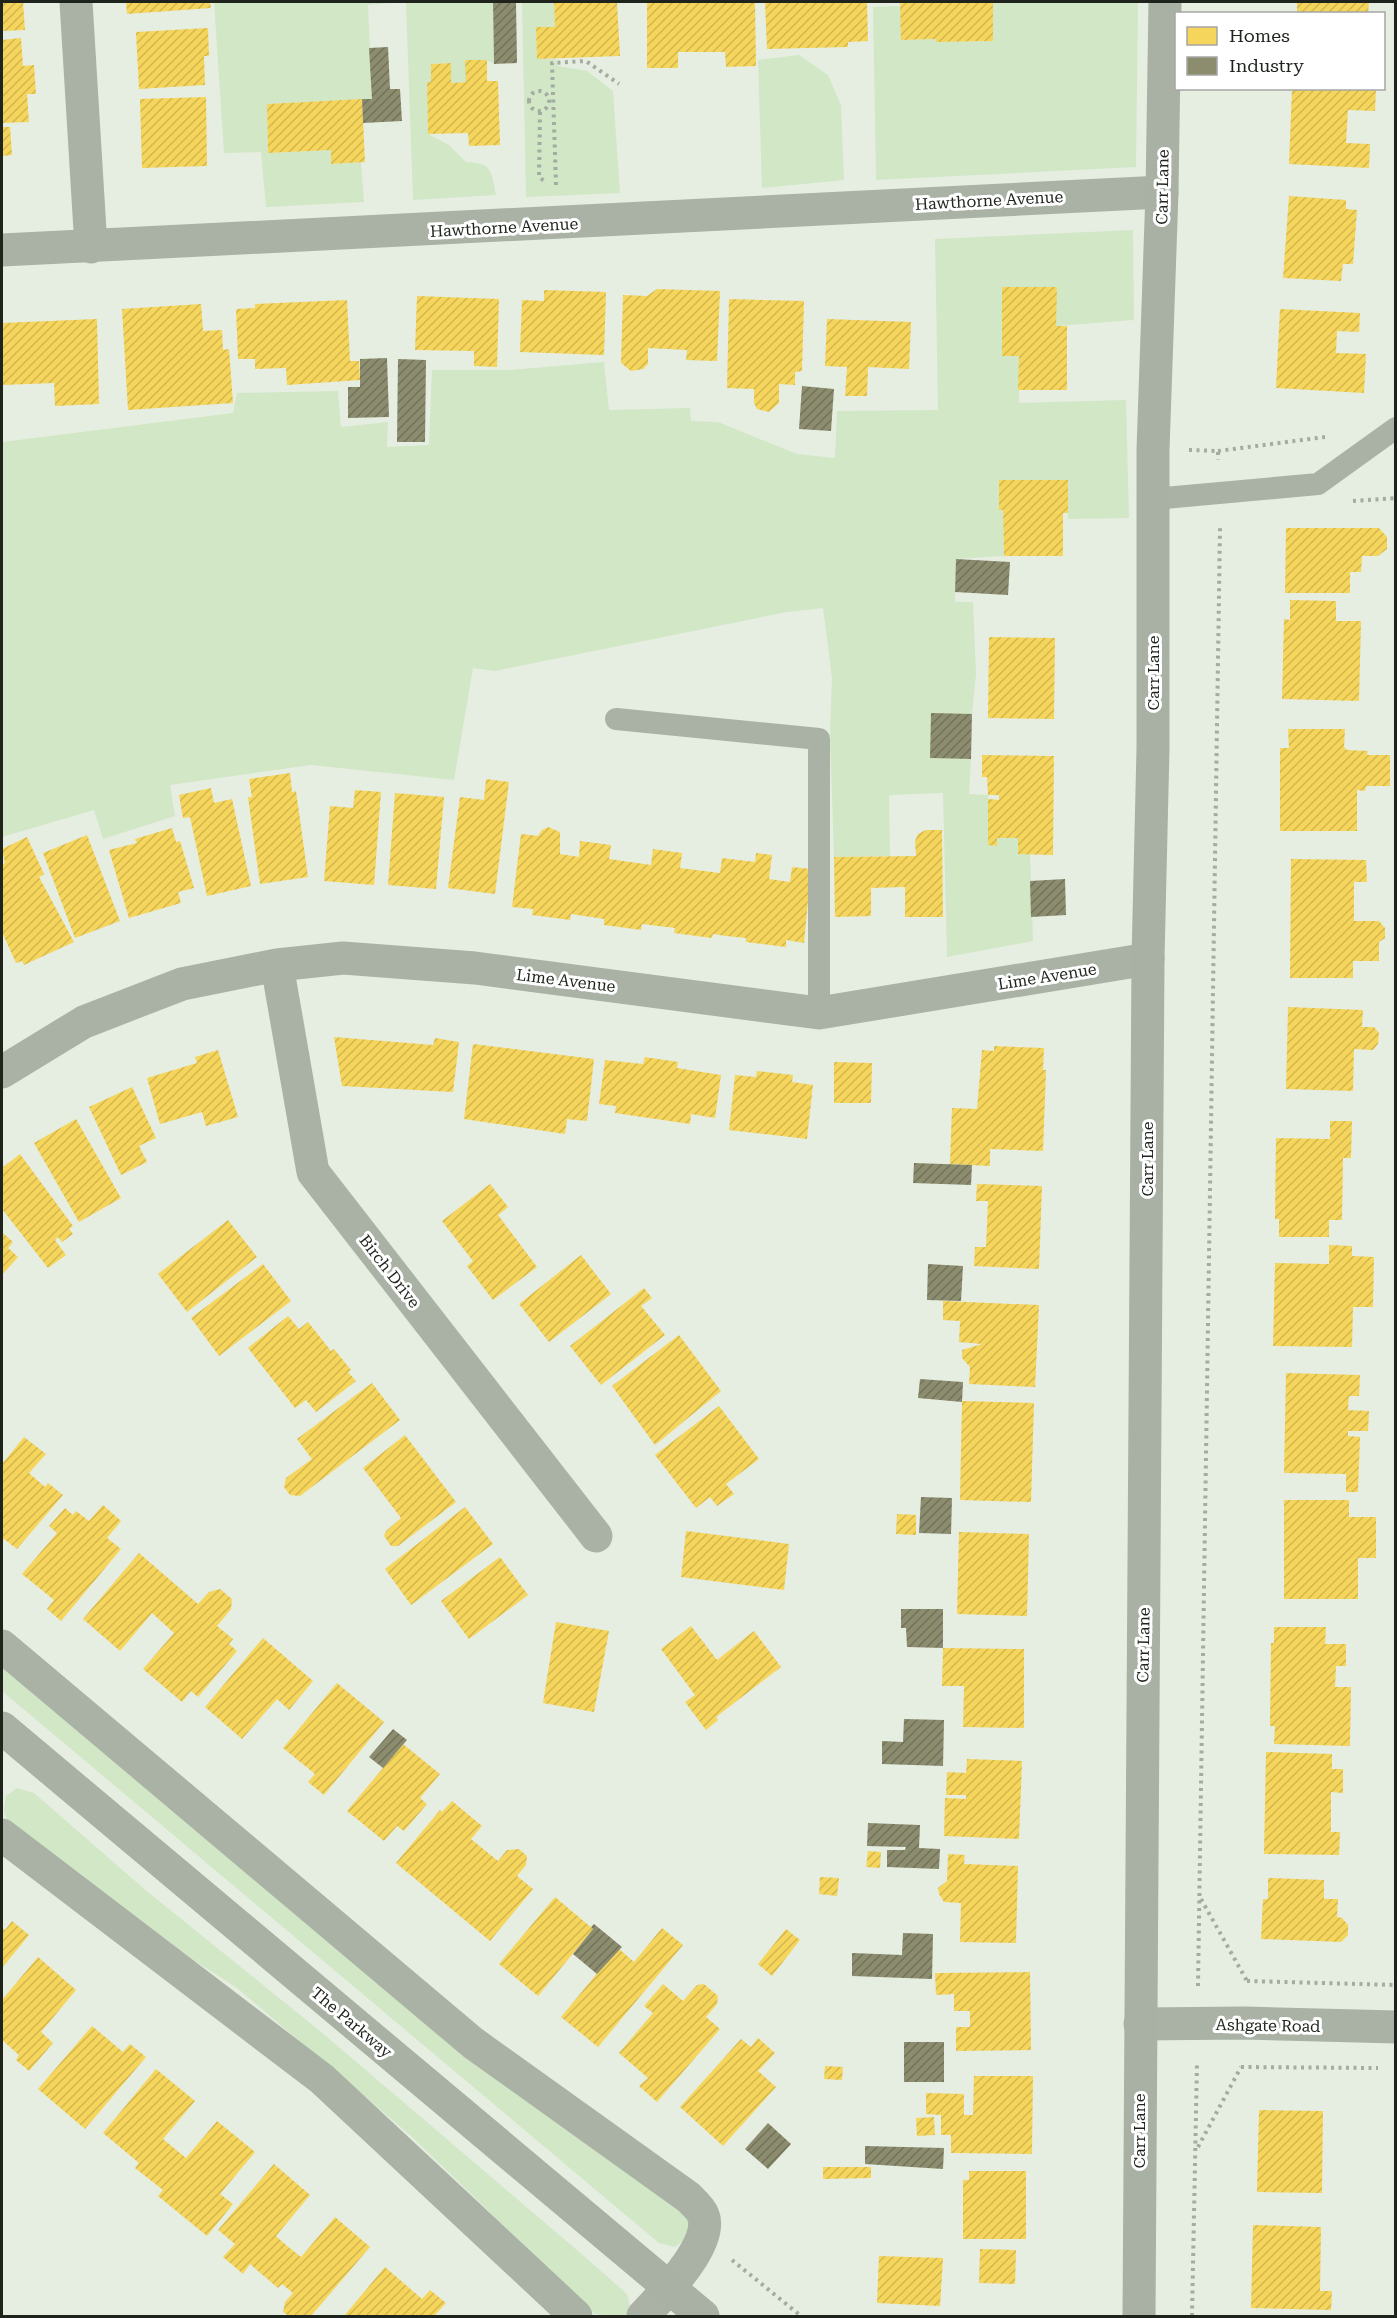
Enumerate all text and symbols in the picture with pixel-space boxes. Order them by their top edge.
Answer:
legend [1175,12,1385,90]
text: Homes [1229,25,1290,46]
text: Industry [1229,55,1304,76]
street label: Carr Lane [1152,149,1173,225]
street label: Hawthorne Avenue [914,187,1064,214]
street label: Hawthorne Avenue [429,214,579,241]
street label: Carr Lane [1144,635,1163,711]
street label: Lime Avenue [996,959,1098,994]
street label: Lime Avenue [515,965,617,996]
street label: Carr Lane [1138,1121,1157,1197]
street label: Birch Drive [355,1231,424,1312]
street label: Carr Lane [1133,1607,1154,1683]
street label: The Parkway [307,1983,396,2062]
street label: Ashgate Road [1216,2015,1320,2036]
street label: Carr Lane [1130,2093,1149,2169]

